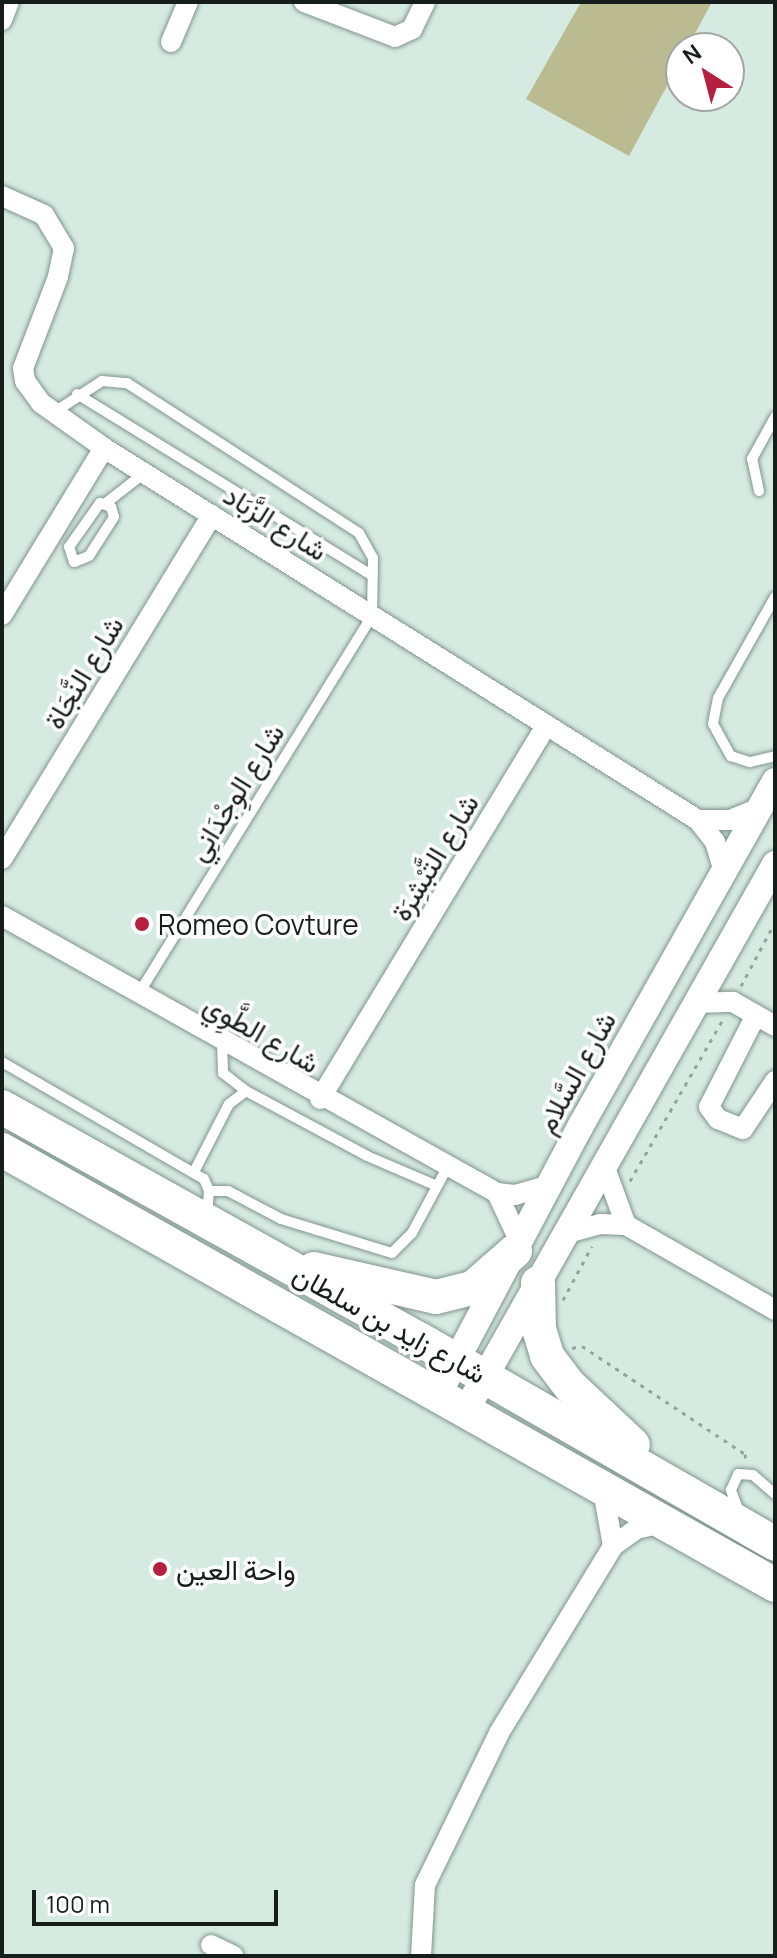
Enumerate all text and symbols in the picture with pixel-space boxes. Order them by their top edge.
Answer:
north arrow [665,32,745,112]
text: N [677,37,707,71]
street label: شارع الزَّبَاد [218,477,334,567]
street label: شارع النَّجَاة [36,610,130,734]
street label: شارع الوِجْدَانِي [180,717,290,867]
street label: شارع التَّبْشِرَة [383,788,485,926]
place label: Romeo Covture [158,907,359,941]
marker: Romeo Covture [133,915,151,933]
street label: شارع الطَّوِي [198,987,326,1079]
street label: شارع السَّلام [528,1005,622,1139]
street label: شارع زايد بن سلطان [288,1256,492,1390]
place label: واحة العين [176,1552,296,1586]
marker: واحة العين [151,1560,169,1578]
scale bar [36,1874,282,1924]
text: 100 m [46,1887,110,1920]

